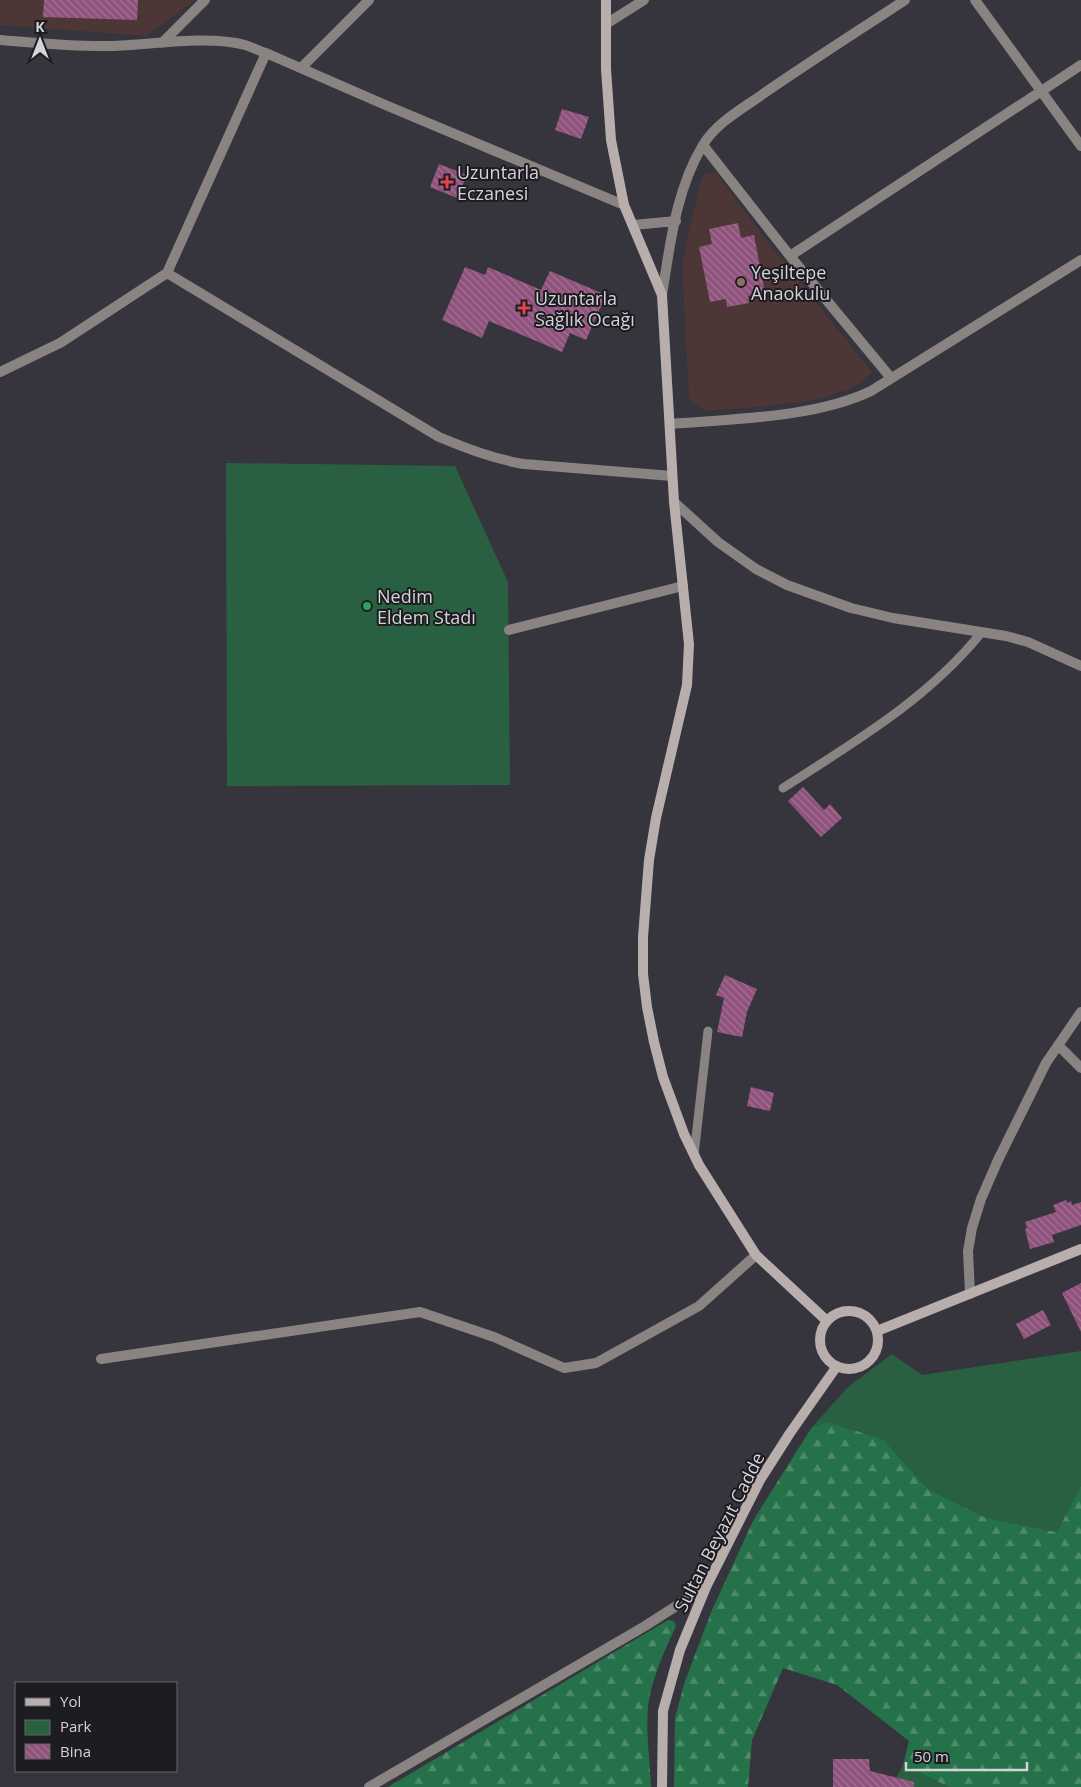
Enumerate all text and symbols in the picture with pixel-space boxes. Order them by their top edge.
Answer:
north arrow [15,15,65,65]
text: K [35,17,45,36]
place label: Uzuntarla Eczanesi [457,160,539,205]
marker: Uzuntarla Eczanesi [441,176,453,188]
place label: Yeşiltepe Anaokulu [751,260,830,305]
marker: Yeşiltepe Anaokulu [735,276,747,288]
place label: Uzuntarla Sağlık Ocağı [535,286,635,331]
marker: Uzuntarla Sağlık Ocağı [517,301,531,315]
place label: Nedim Eldem Stadı [377,584,476,629]
marker: Nedim Eldem Stadı [361,600,373,612]
street label: Sultan Beyazıt Cadde [668,1448,770,1616]
legend [15,1682,178,1772]
text: Yol [60,1691,81,1711]
text: Park [60,1716,91,1736]
scale bar [906,1740,1027,1772]
text: Bina [60,1741,91,1761]
text: 50 m [914,1746,949,1766]

